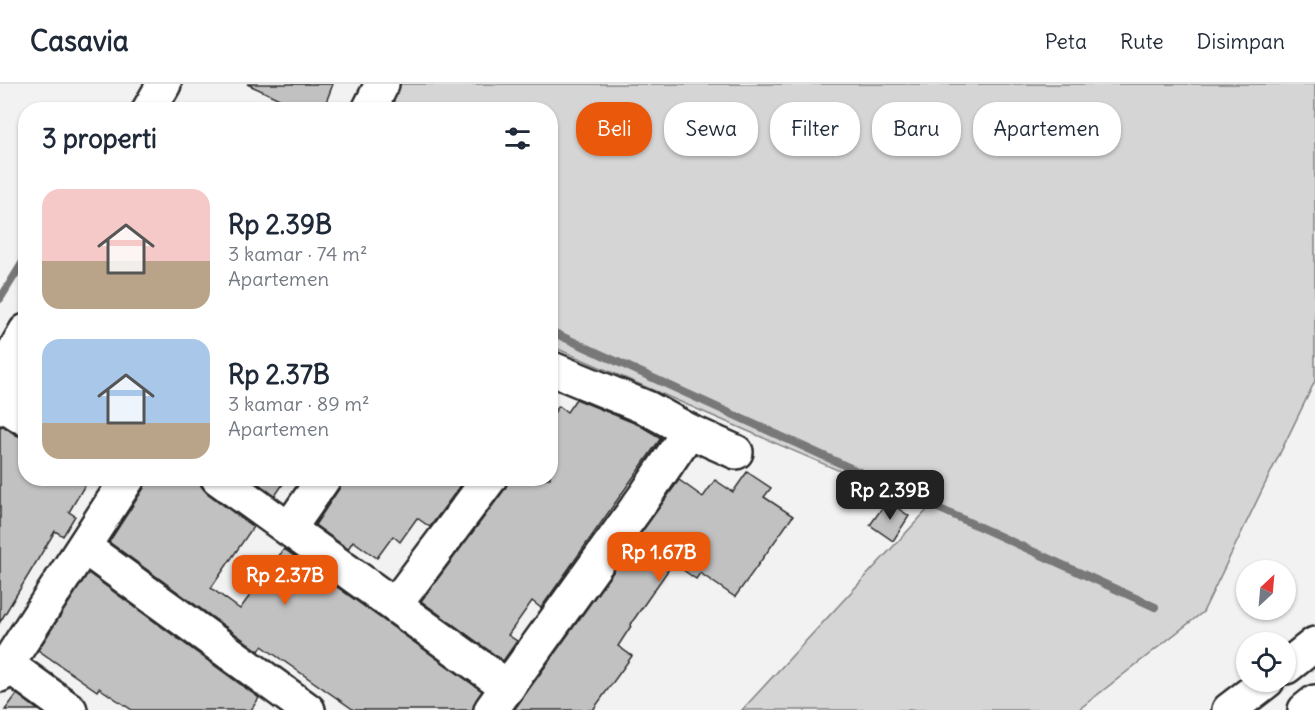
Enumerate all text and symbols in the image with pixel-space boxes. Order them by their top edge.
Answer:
text: Casavia [30,23,129,59]
text: Peta [1045,28,1087,55]
text: Rute [1120,28,1164,55]
text: Disimpan [1197,28,1285,55]
chip: Beli [576,102,652,156]
chip: Sewa [664,102,758,156]
chip: Filter [770,102,860,156]
chip: Baru [872,102,961,156]
chip: Apartemen [973,102,1121,156]
text: 3 properti [42,122,157,155]
icon: filters [501,122,534,155]
text: Rp 2.39B [228,208,332,241]
icon: home [90,213,162,285]
text: 3 kamar · 74 m² [228,241,367,266]
text: Apartemen [228,266,329,291]
text: Rp 2.37B [228,358,330,391]
icon: home [90,363,162,435]
text: 3 kamar · 89 m² [228,391,369,416]
text: Apartemen [228,416,329,441]
pin: Rp 2.39B [828,470,952,521]
text: Rp 2.39B [850,477,930,502]
pin: Rp 1.67B [597,532,721,583]
text: Rp 1.67B [621,539,697,564]
pin: Rp 2.37B [223,555,347,606]
north arrow [1236,560,1296,620]
map controls [1236,560,1296,692]
text: Rp 2.37B [246,562,324,587]
button: locate [1236,632,1296,692]

